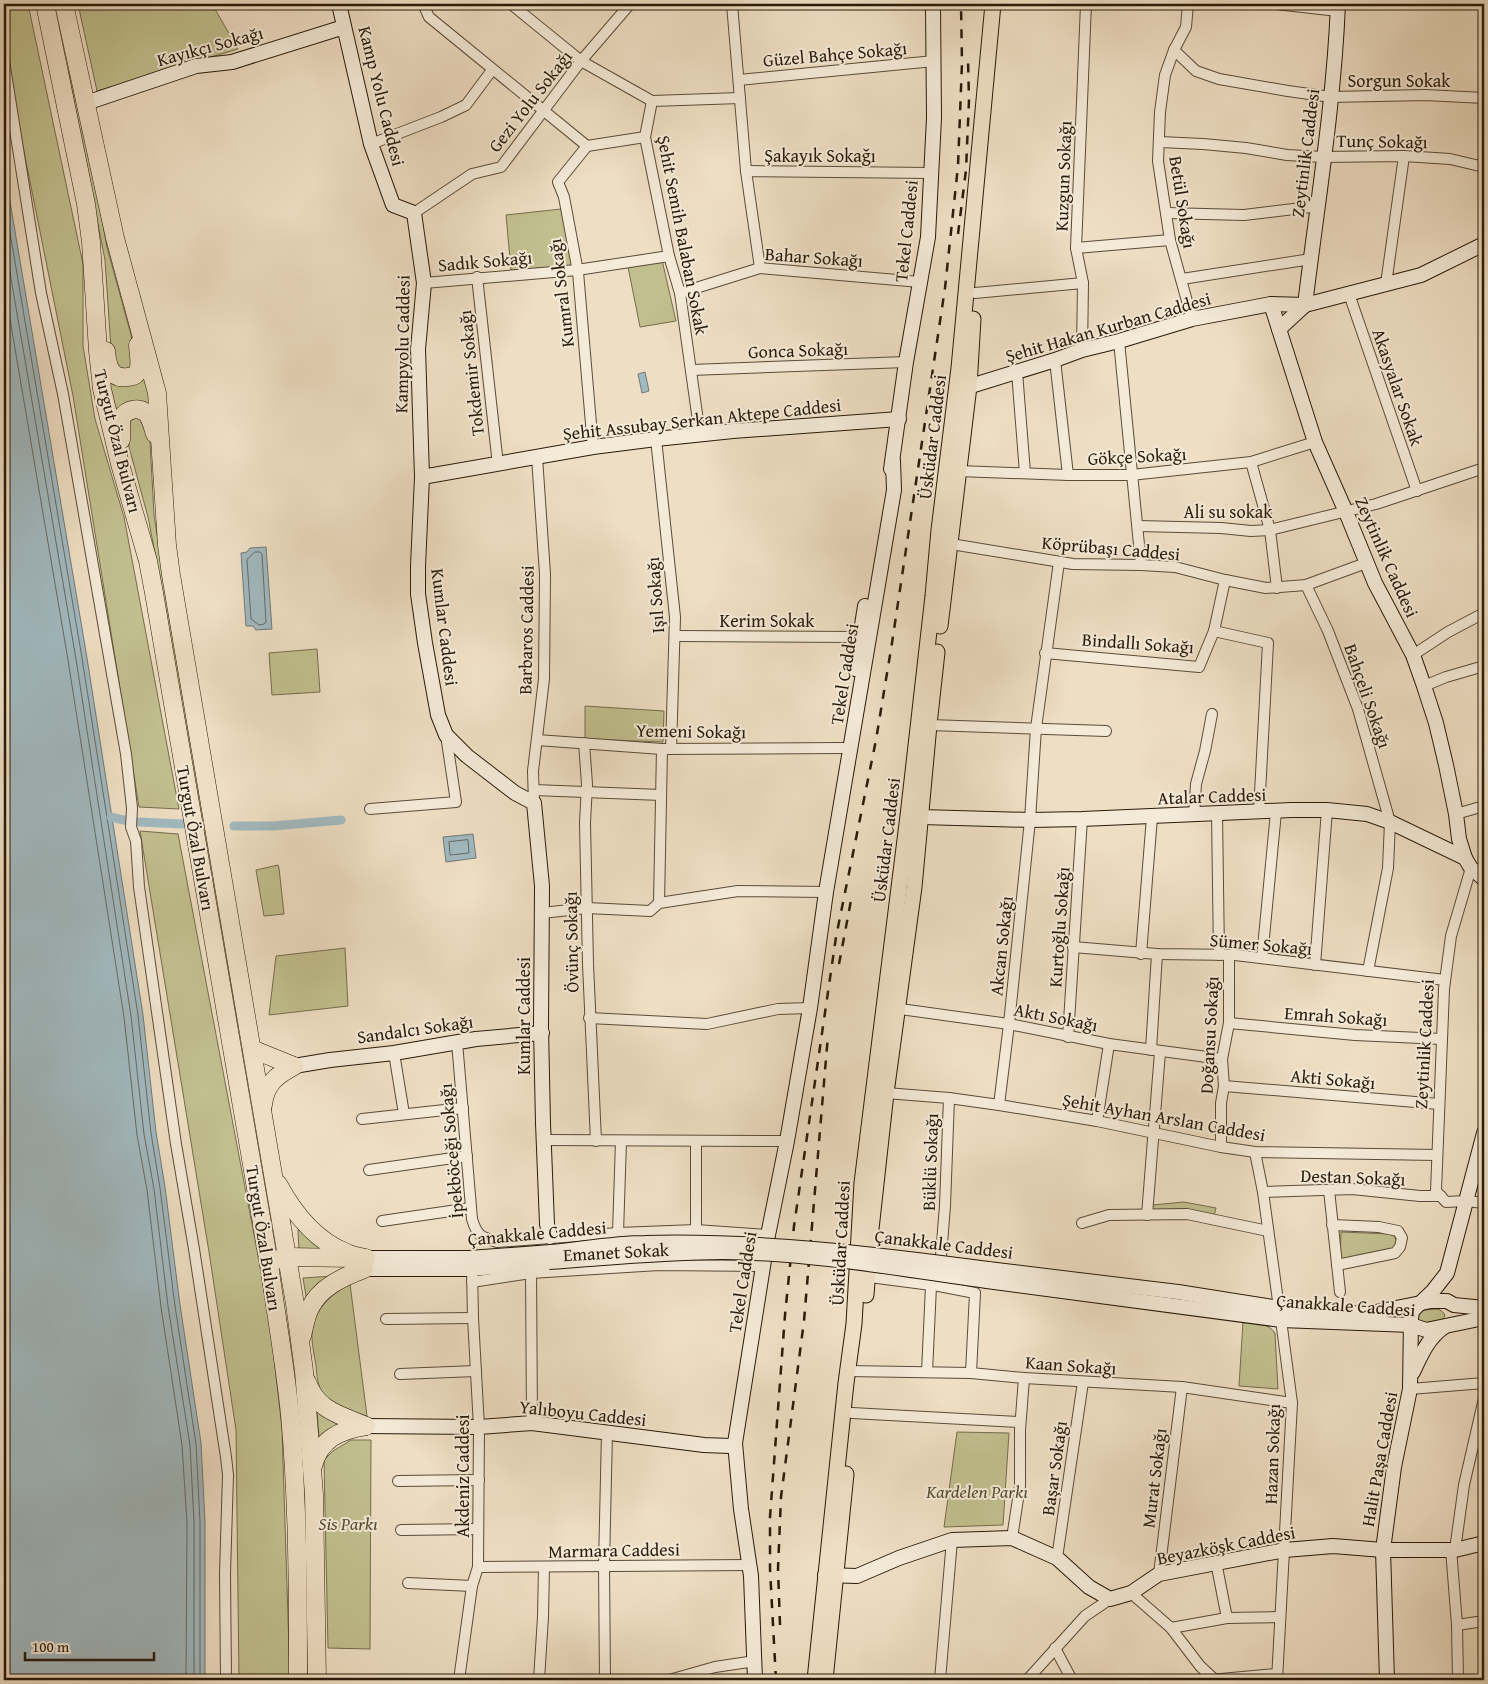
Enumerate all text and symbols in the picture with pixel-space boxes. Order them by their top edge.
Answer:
street label: Kayıkçı Sokağı [154,19,266,73]
street label: Kamp Yolu Caddesi [352,23,412,169]
street label: Güzel Bahçe Sokağı [762,34,908,74]
street label: Gezi Yolu Sokağı [481,44,579,158]
street label: Sorgun Sokak [1348,67,1451,94]
street label: Zeytinlik Caddesi [1284,87,1326,219]
street label: Kuzgun Sokağı [1048,120,1078,232]
street label: Tunç Sokağı [1336,127,1428,155]
street label: Şehit Semih Balaban Sokak [650,133,716,338]
street label: Şakayık Sokağı [764,142,876,169]
street label: Betül Sokağı [1162,154,1204,250]
street label: Tekel Caddesi [887,179,925,283]
street label: Kumral Sokağı [541,237,581,349]
street label: Bahar Sokağı [764,240,864,274]
street label: Sadık Sokağı [437,243,533,279]
street label: Kampyolu Caddesi [387,275,417,413]
street label: Şehit Hakan Kurban Caddesi [1002,285,1214,369]
street label: Tokdemir Sokağı [451,309,491,437]
street label: Akasyalar Sokak [1365,325,1431,450]
street label: Gonca Sokağı [748,335,848,365]
street label: Turgut Özal Bulvarı [87,366,149,516]
street label: Üsküdar Caddesi [911,373,953,501]
street label: Şehit Assubay Serkan Aktepe Caddesi [561,391,843,447]
street label: Gökçe Sokağı [1087,440,1187,472]
street label: Zeytinlik Caddesi [1348,492,1426,622]
street label: Ali su sokak [1184,498,1273,525]
street label: Köprübaşı Caddesi [1041,529,1181,567]
street label: Işıl Sokağı [639,556,671,634]
street label: Barbaros Caddesi [511,565,541,695]
street label: Kumlar Caddesi [424,567,466,687]
street label: Kerim Sokak [719,607,815,634]
street label: Tekel Caddesi [823,621,865,727]
street label: Bindallı Sokağı [1081,626,1195,660]
street label: Bahçeli Sokağı [1337,640,1399,752]
street label: Yemeni Sokağı [636,717,746,745]
street label: Turgut Özal Bulvarı [170,763,222,913]
street label: Üsküdar Caddesi [865,776,907,904]
street label: Atalar Caddesi [1157,781,1267,811]
street label: Kurtoğlu Sokağı [1041,866,1077,988]
street label: Övünç Sokağı [557,891,585,993]
street label: Akcan Sokağı [982,895,1020,997]
street label: Sümer Sokağı [1209,926,1313,962]
street label: Kumlar Caddesi [510,957,537,1075]
street label: Doğansu Sokağı [1192,975,1226,1095]
street label: Zeytinlik Caddesi [1407,978,1441,1110]
street label: Aktı Sokağı [1012,996,1100,1038]
street label: Emrah Sokağı [1284,999,1388,1033]
street label: Sandalcı Sokağı [355,1007,475,1051]
street label: Akti Sokağı [1289,1062,1377,1096]
street label: İpekböceği Sokağı [432,1082,470,1220]
street label: Şehit Ayhan Arslan Caddesi [1060,1086,1268,1148]
street label: Büklü Sokağı [915,1113,945,1211]
street label: Destan Sokağı [1300,1162,1406,1192]
street label: Turgut Özal Bulvarı [239,1163,289,1313]
street label: Üsküdar Caddesi [823,1180,857,1306]
street label: Çanakkale Caddesi [466,1213,608,1253]
street label: Çanakkale Caddesi [873,1222,1015,1266]
street label: Tekel Caddesi [721,1229,763,1335]
street label: Emanet Sokak [562,1236,670,1268]
street label: Çanakkale Caddesi [1276,1287,1416,1323]
street label: Kaan Sokağı [1024,1348,1118,1382]
street label: Halit Paşa Caddesi [1354,1389,1404,1529]
street label: Yalıboyu Caddesi [518,1393,648,1433]
street label: Hazan Sokağı [1257,1403,1287,1505]
street label: Akdeniz Caddesi [449,1414,476,1538]
street label: Başar Sokağı [1034,1419,1074,1517]
street label: Murat Sokağı [1134,1427,1174,1529]
park label: Kardelen Parkı [925,1478,1028,1505]
park label: Sis Parkı [318,1510,378,1537]
street label: Beyazköşk Caddesi [1154,1518,1298,1572]
street label: Marmara Caddesi [548,1535,680,1565]
scale bar [25,1629,154,1661]
text: 100 m [32,1636,70,1657]

